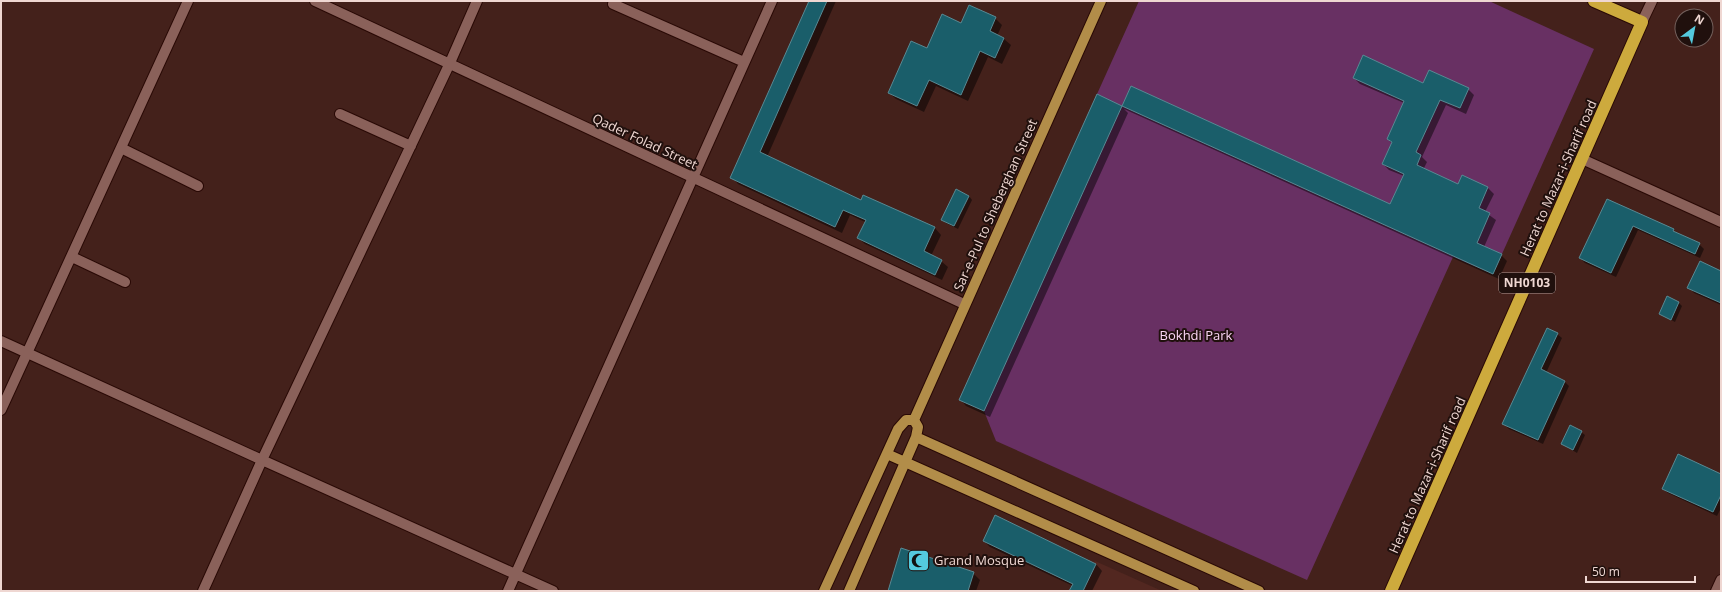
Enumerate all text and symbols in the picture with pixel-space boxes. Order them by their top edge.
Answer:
north arrow [1674,8,1714,48]
text: N [1692,10,1707,28]
street label: Herat to Mazar-i-Sharif road [1515,97,1601,259]
street label: Qader Folad Street [590,109,701,173]
street label: Sar-e-Pul to Sheberghan Street [949,116,1041,294]
road number: NH0103 [1499,273,1555,293]
park label: Bokhdi Park [1160,326,1233,344]
street label: Herat to Mazar-i-Sharif road [1384,394,1470,556]
mosque icon: Grand Mosque [905,547,931,573]
place label: Grand Mosque [934,551,1024,569]
scale bar [1586,558,1695,584]
text: 50 m [1592,563,1620,580]

